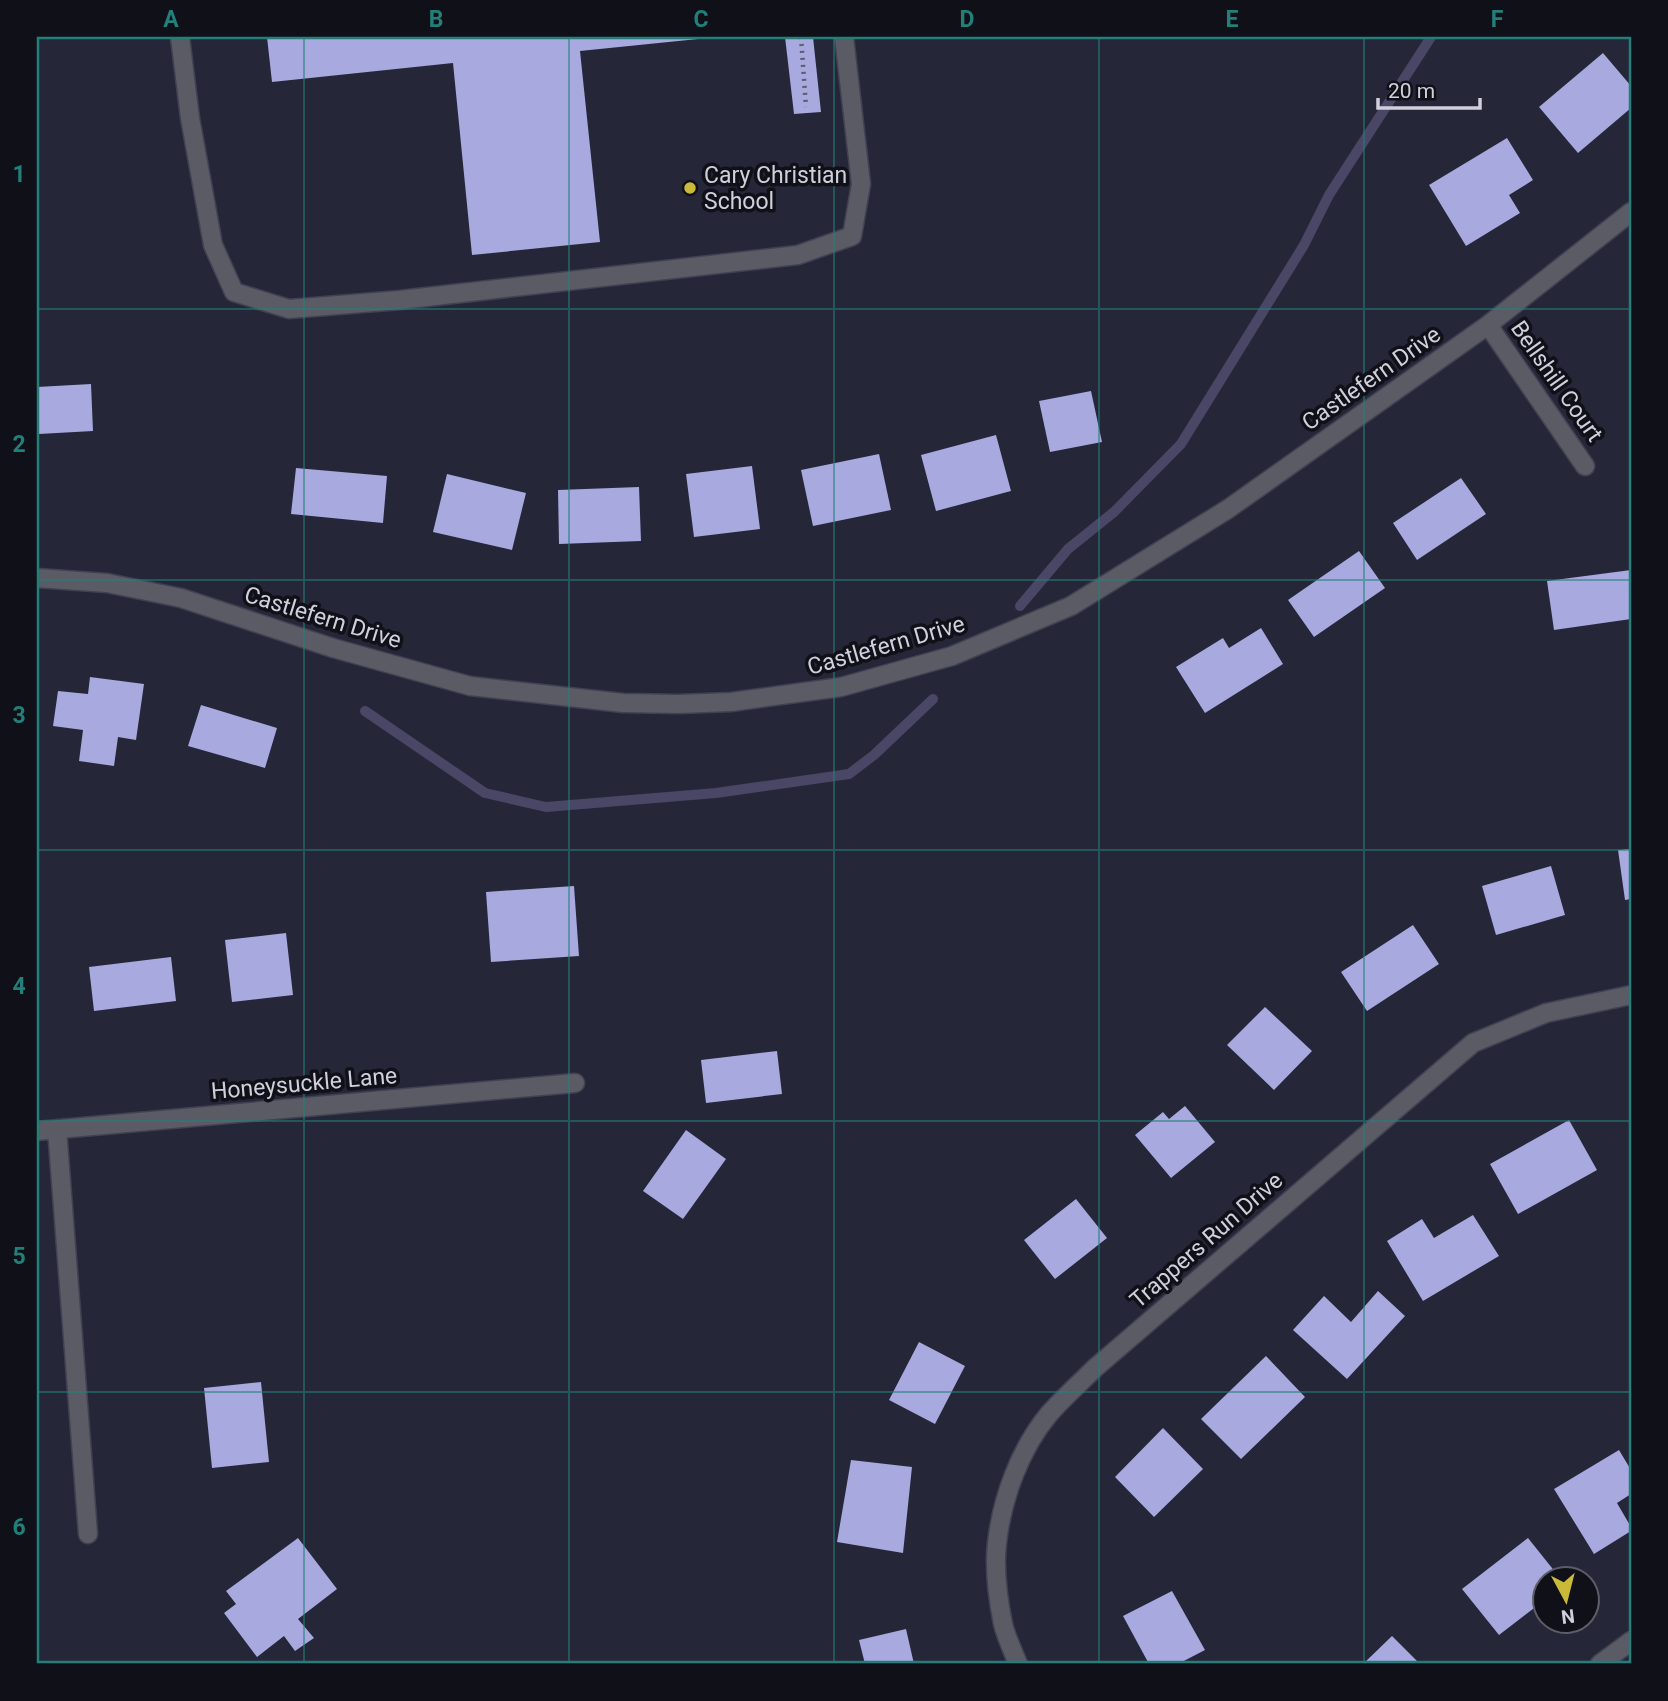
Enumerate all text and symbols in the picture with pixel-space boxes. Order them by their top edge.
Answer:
text: A [163,6,179,33]
text: B [429,6,443,33]
text: C [693,6,709,33]
text: D [960,6,974,33]
text: E [1226,6,1239,33]
text: F [1491,6,1504,33]
scale bar [1378,66,1479,110]
text: 20 m [1388,79,1435,103]
text: 1 [12,161,26,188]
place label: Cary Christian School [704,162,847,215]
marker: Cary Christian School [682,180,698,196]
street label: Bellshill Court [1505,316,1608,447]
street label: Castlefern Drive [1297,321,1446,436]
text: 2 [12,431,26,458]
street label: Castlefern Drive [241,581,404,654]
street label: Castlefern Drive [804,610,968,681]
text: 3 [12,702,26,729]
text: 4 [12,973,26,1000]
street label: Honeysuckle Lane [210,1062,398,1105]
street label: Trappers Run Drive [1125,1167,1288,1314]
text: 5 [12,1243,26,1270]
text: 6 [12,1514,26,1541]
north arrow [1532,1564,1602,1634]
text: N [1560,1604,1576,1629]

